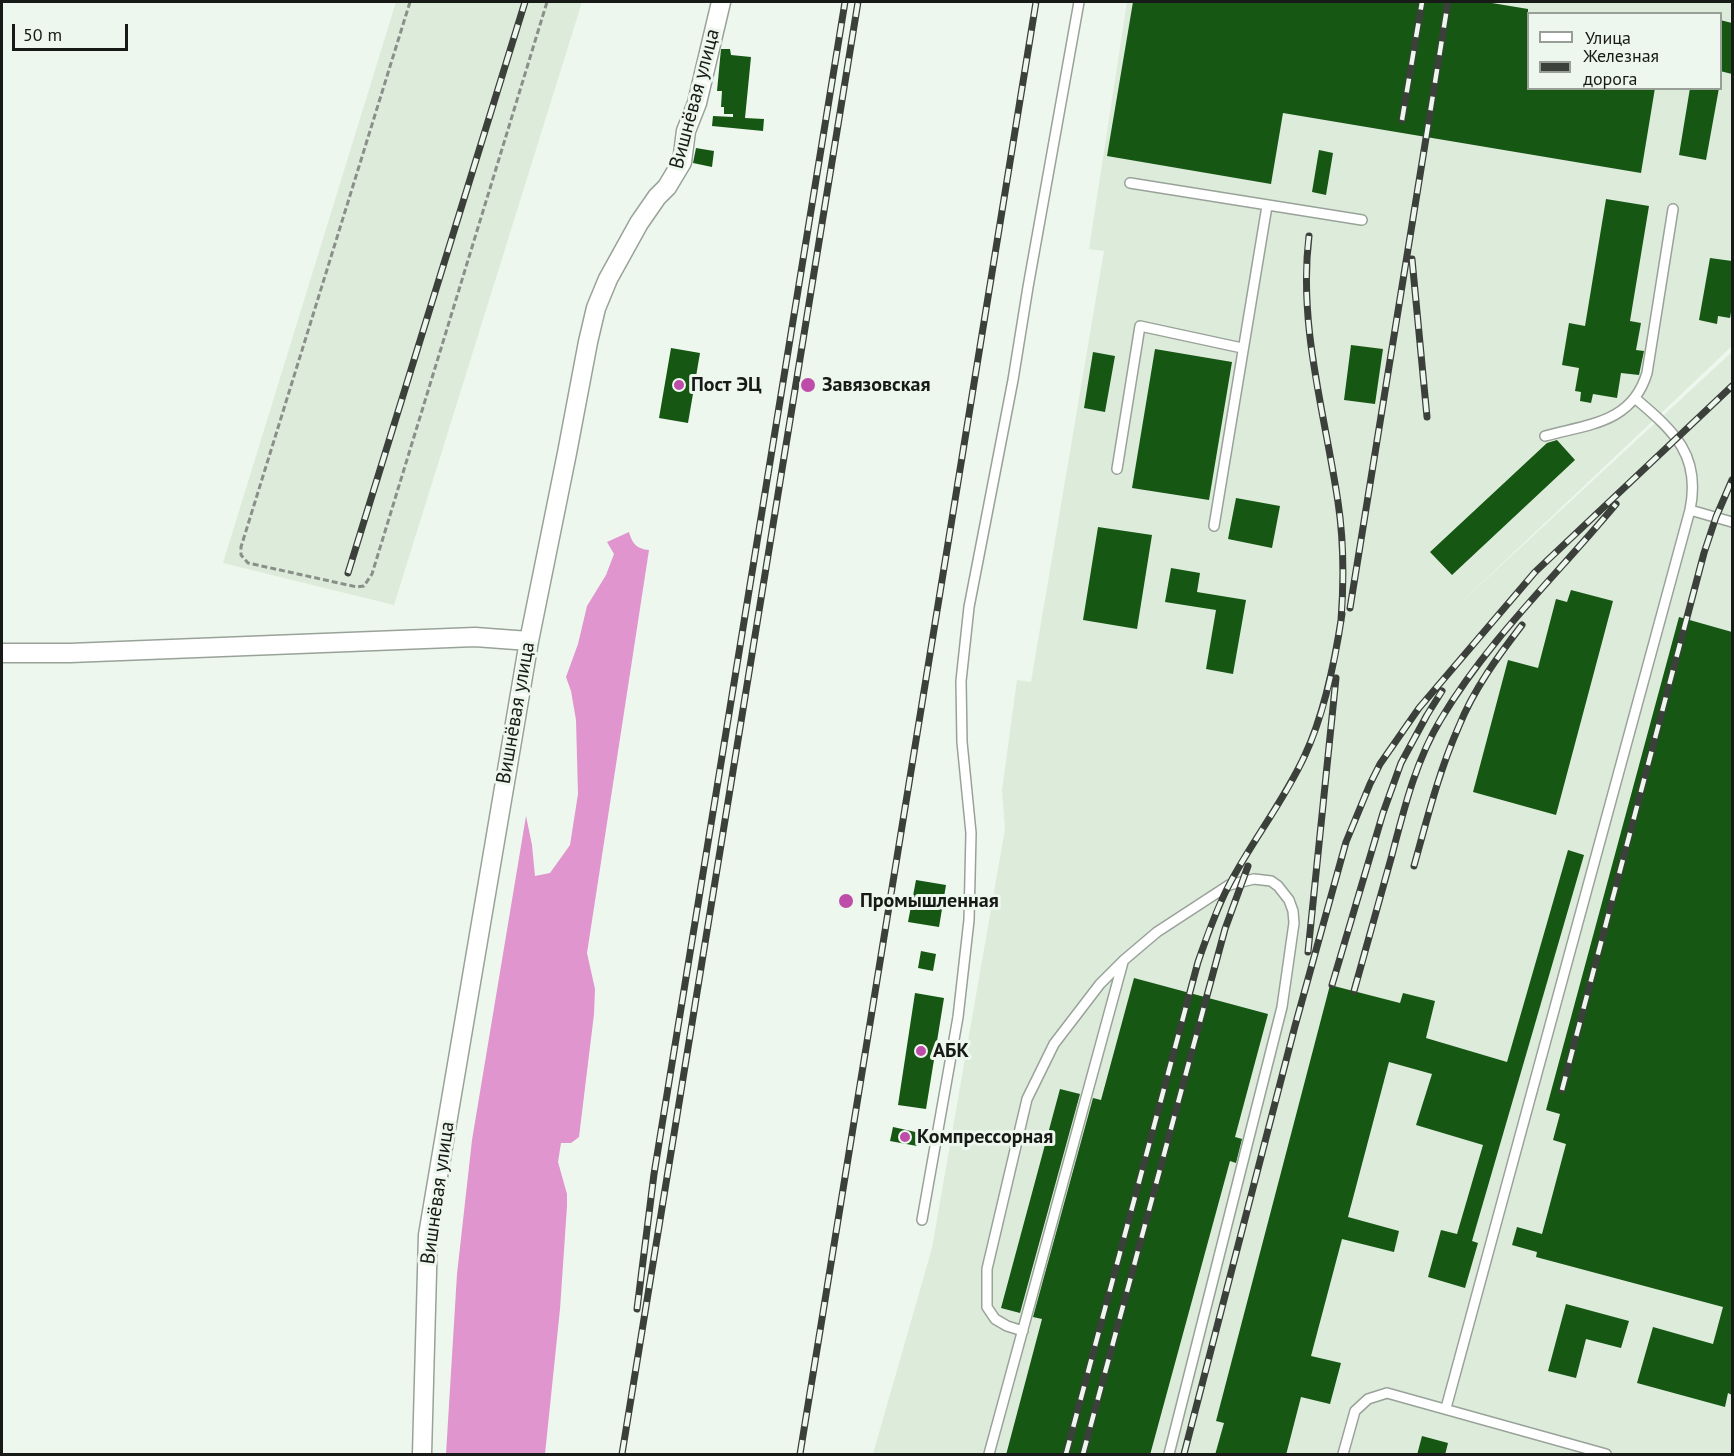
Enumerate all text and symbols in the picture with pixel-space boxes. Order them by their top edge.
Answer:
scale bar [15,12,130,50]
legend [1527,12,1722,90]
text: 50 m [23,23,62,46]
street label: Вишнёвая улица [665,26,725,172]
text: Улица [1585,26,1631,49]
text: Железная дорога [1583,44,1659,90]
place label: Пост ЭЦ [691,373,762,397]
place label: Завязовская [822,373,930,397]
marker: Завязовская [799,376,817,394]
marker: Пост ЭЦ [672,378,686,392]
street label: Вишнёвая улица [492,640,540,786]
place label: Промышленная [860,889,999,913]
marker: Промышленная [837,892,855,910]
place label: АБК [933,1039,969,1063]
marker: АБК [914,1044,928,1058]
street label: Вишнёвая улица [416,1120,460,1266]
place label: Компрессорная [917,1125,1053,1149]
marker: Компрессорная [898,1130,912,1144]

